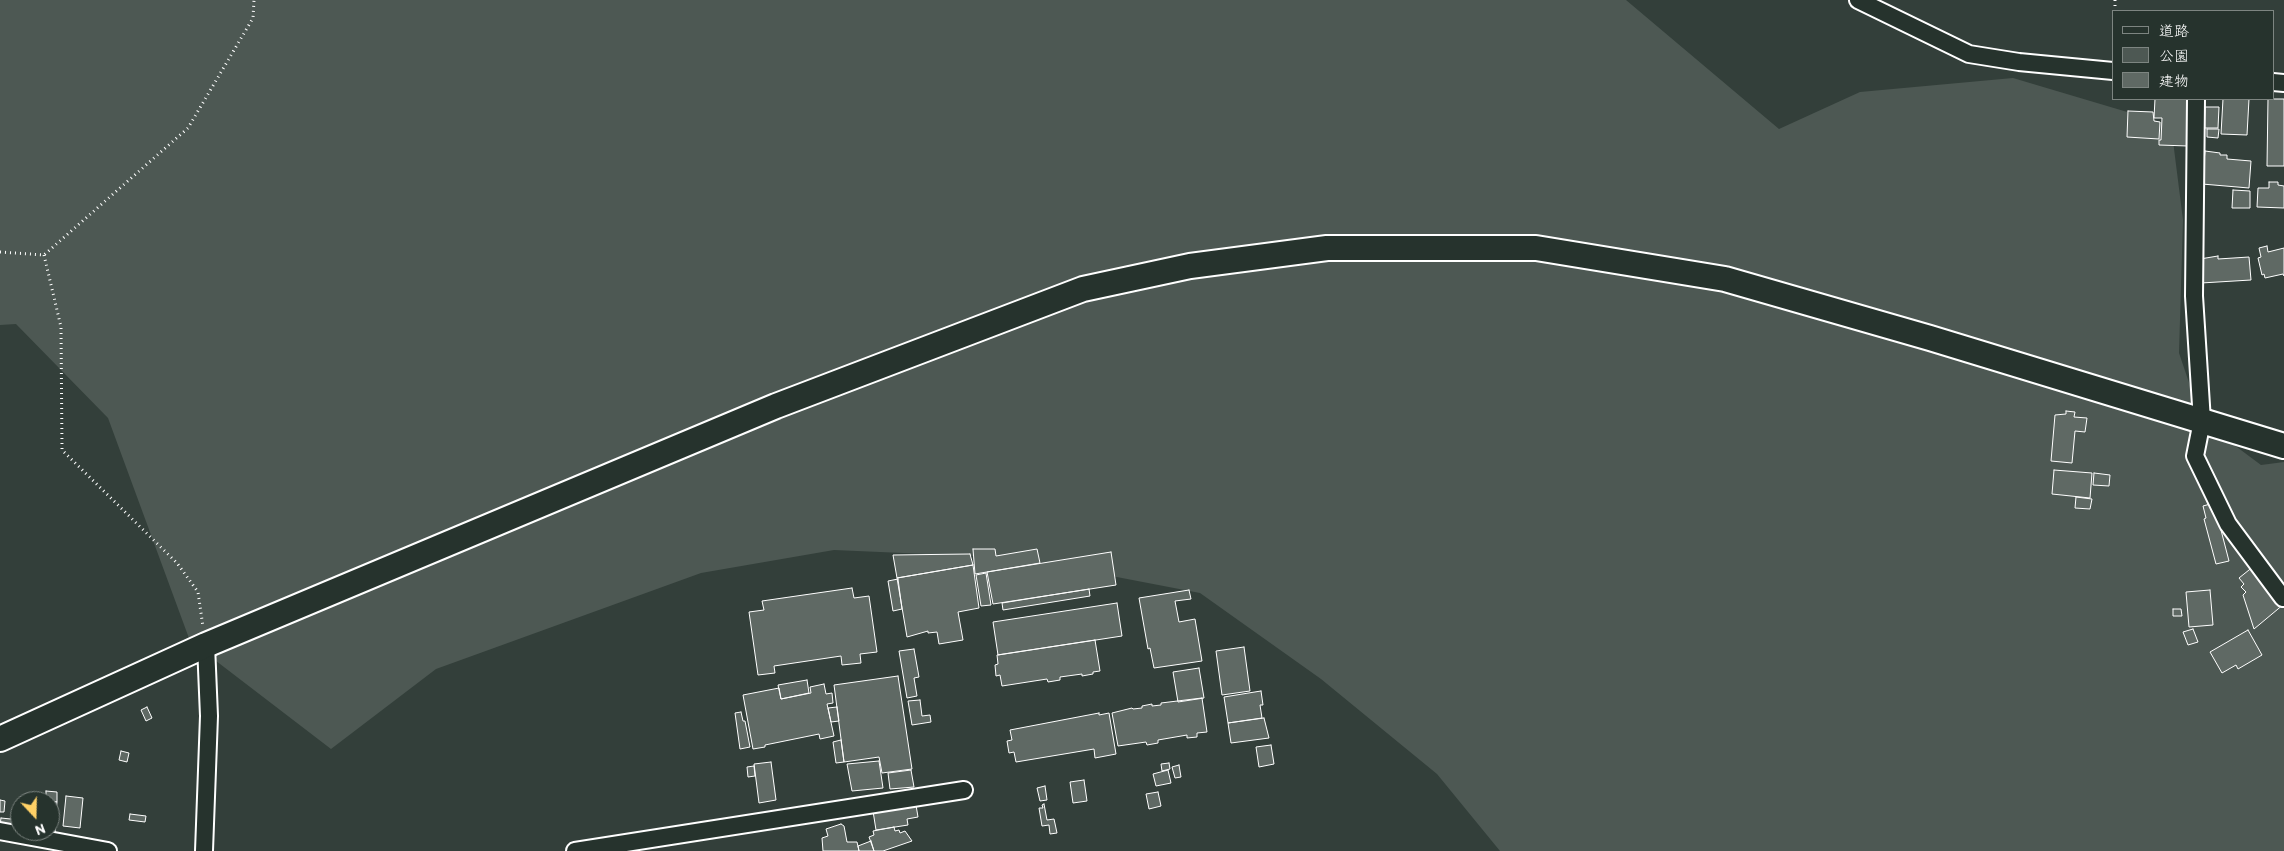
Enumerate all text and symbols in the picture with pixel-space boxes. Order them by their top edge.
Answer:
legend [2112,10,2274,100]
text: 道路 [2159,22,2189,40]
text: 公園 [2159,47,2189,65]
text: 建物 [2159,72,2189,90]
north arrow [10,791,60,841]
text: N [33,820,48,839]

